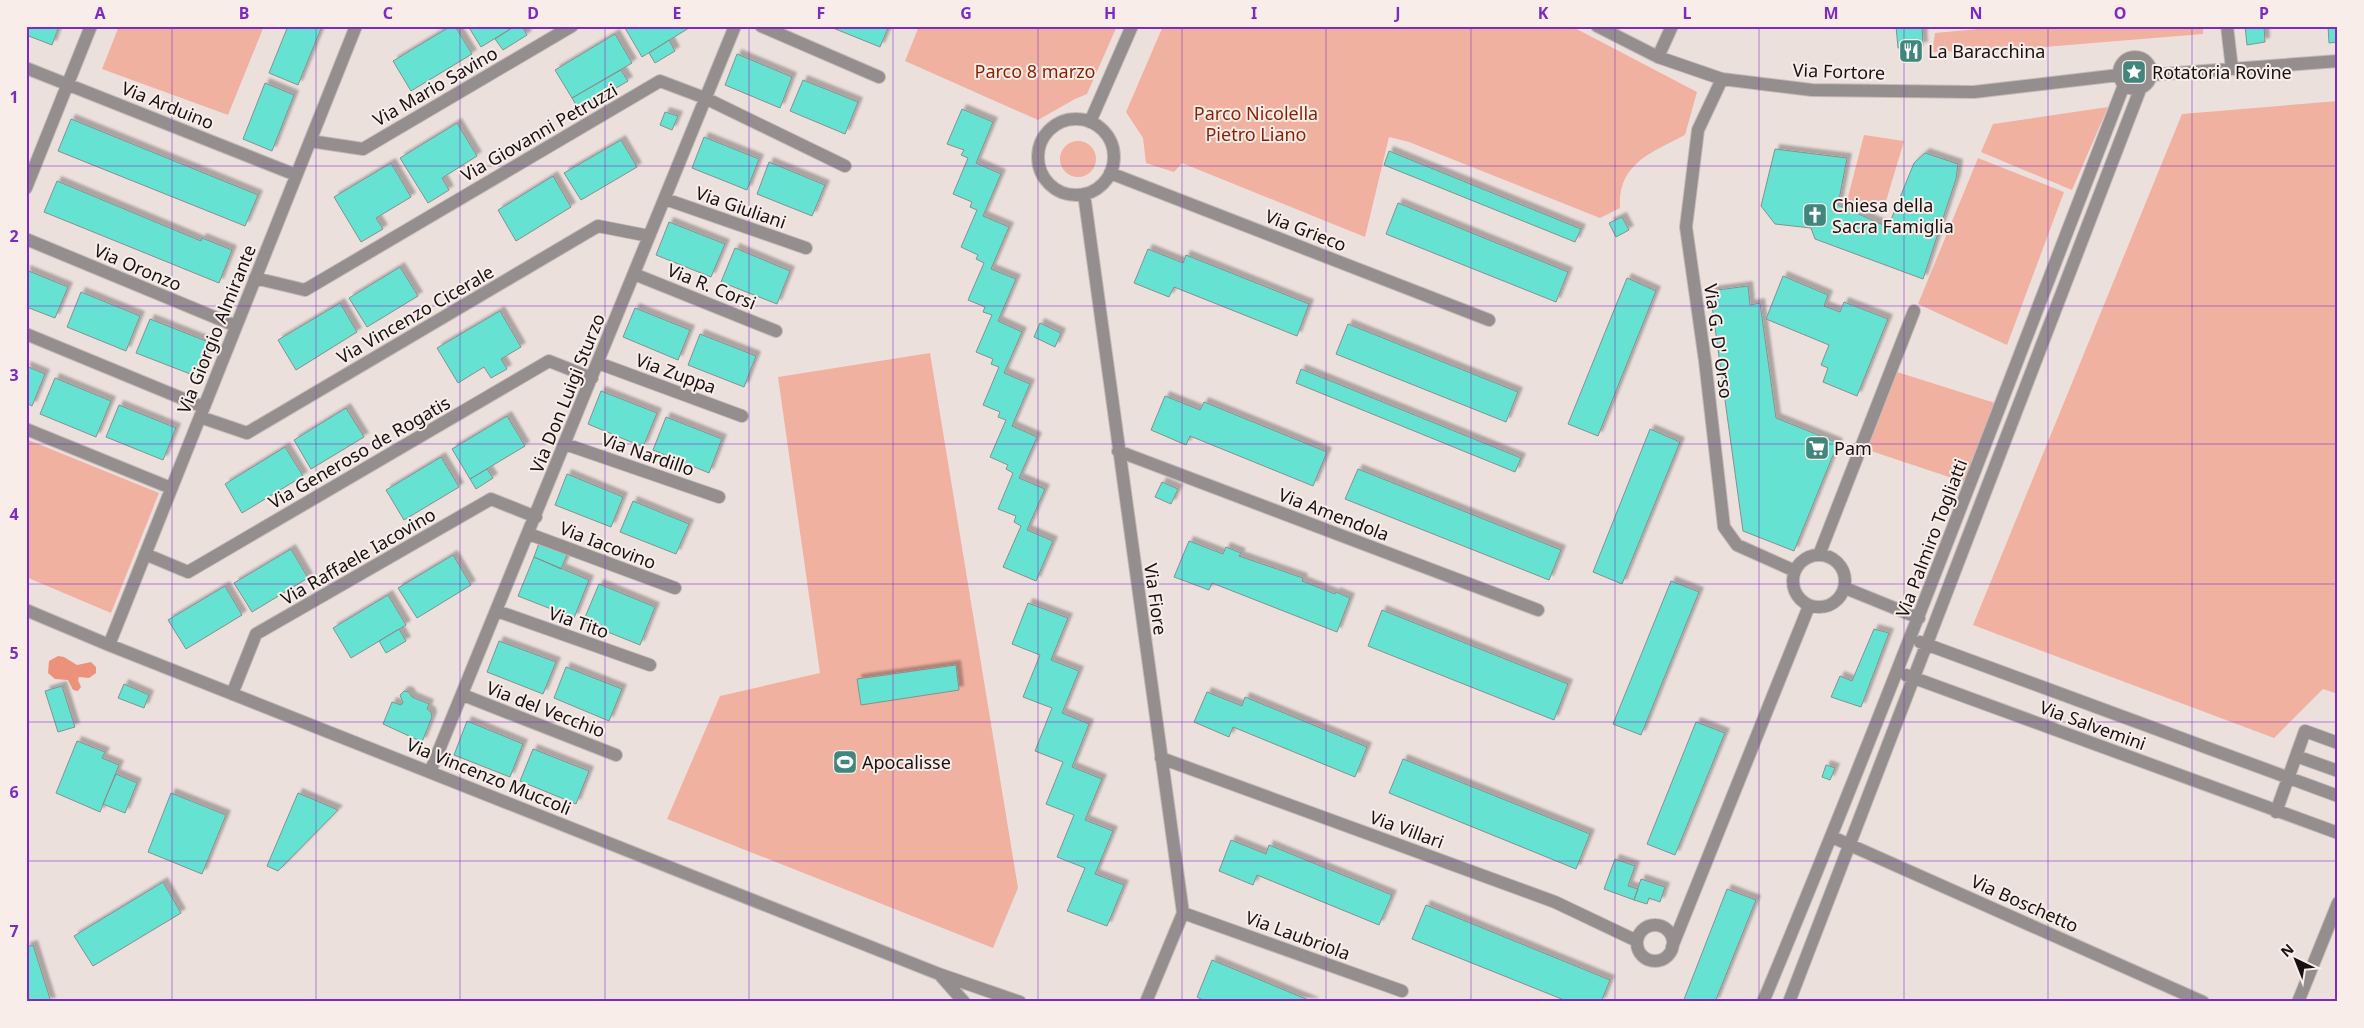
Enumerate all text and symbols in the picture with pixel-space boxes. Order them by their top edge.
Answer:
text: A [94,2,106,24]
text: B [239,2,249,24]
text: C [383,2,393,24]
text: D [527,2,539,24]
text: E [673,2,682,24]
text: F [817,2,825,24]
text: G [960,2,972,24]
text: H [1104,2,1116,24]
text: I [1251,2,1257,24]
text: J [1393,2,1401,24]
text: K [1538,2,1549,24]
text: L [1683,2,1692,24]
text: M [1823,2,1839,24]
text: N [1969,2,1983,24]
text: O [2114,2,2126,24]
text: P [2259,2,2269,24]
restaurant icon: La Baracchina [1898,38,1924,64]
place label: La Baracchina [1928,39,2045,63]
street label: Via Mario Savino [368,41,502,131]
street label: Via Fortore [1792,57,1886,85]
park label: Parco 8 marzo [975,59,1095,83]
place icon: Rotatoria Rovine [2121,59,2147,85]
place label: Rotatoria Rovine [2152,60,2292,84]
street label: Via Arduino [118,76,218,134]
street label: Via Giovanni Petruzzi [456,77,622,187]
text: 1 [9,86,19,108]
park label: Parco Nicolella Pietro Liano [1194,101,1318,146]
street label: Via Giuliani [693,180,789,234]
place label: Chiesa della Sacra Famiglia [1832,193,1954,238]
church icon: Chiesa della Sacra Famiglia [1802,202,1828,228]
street label: Via Grieco [1262,204,1350,256]
text: 2 [9,225,19,247]
street label: Via Oronzo [91,238,185,296]
street label: Via Giorgio Almirante [171,241,261,417]
street label: Via R. Corsi [664,257,760,315]
street label: Via Vincenzo Cicerale [332,259,498,369]
street label: Via G. D' Orso [1699,282,1739,400]
street label: Via Don Luigi Sturzo [524,310,610,476]
street label: Via Zuppa [632,347,720,399]
text: 3 [9,364,19,386]
street label: Via Generoso de Rogatis [264,390,454,514]
street label: Via Nardillo [598,427,698,481]
supermarket icon: Pam [1804,435,1830,461]
place label: Pam [1834,436,1872,460]
street label: Via Palmiro Togliatti [1890,455,1972,621]
street label: Via Amendola [1275,482,1393,546]
street label: Via Raffaele Iacovino [276,502,440,610]
text: 4 [9,503,19,525]
street label: Via Iacovino [556,516,660,574]
street label: Via Fiore [1139,562,1173,636]
street label: Via Tito [546,601,612,643]
text: 5 [9,642,19,664]
street label: Via del Vecchio [483,675,609,743]
street label: Via Salvemini [2037,695,2149,755]
street label: Via Vincenzo Muccoli [403,732,575,820]
sports icon: Apocalisse [832,749,858,775]
place label: Apocalisse [862,750,951,774]
text: 6 [9,781,19,803]
street label: Via Villari [1367,805,1447,853]
street label: Via Boschetto [1967,869,2083,937]
street label: Via Laubriola [1242,905,1354,965]
text: 7 [9,920,19,942]
north arrow [2272,936,2322,986]
text: N [2276,939,2297,961]

